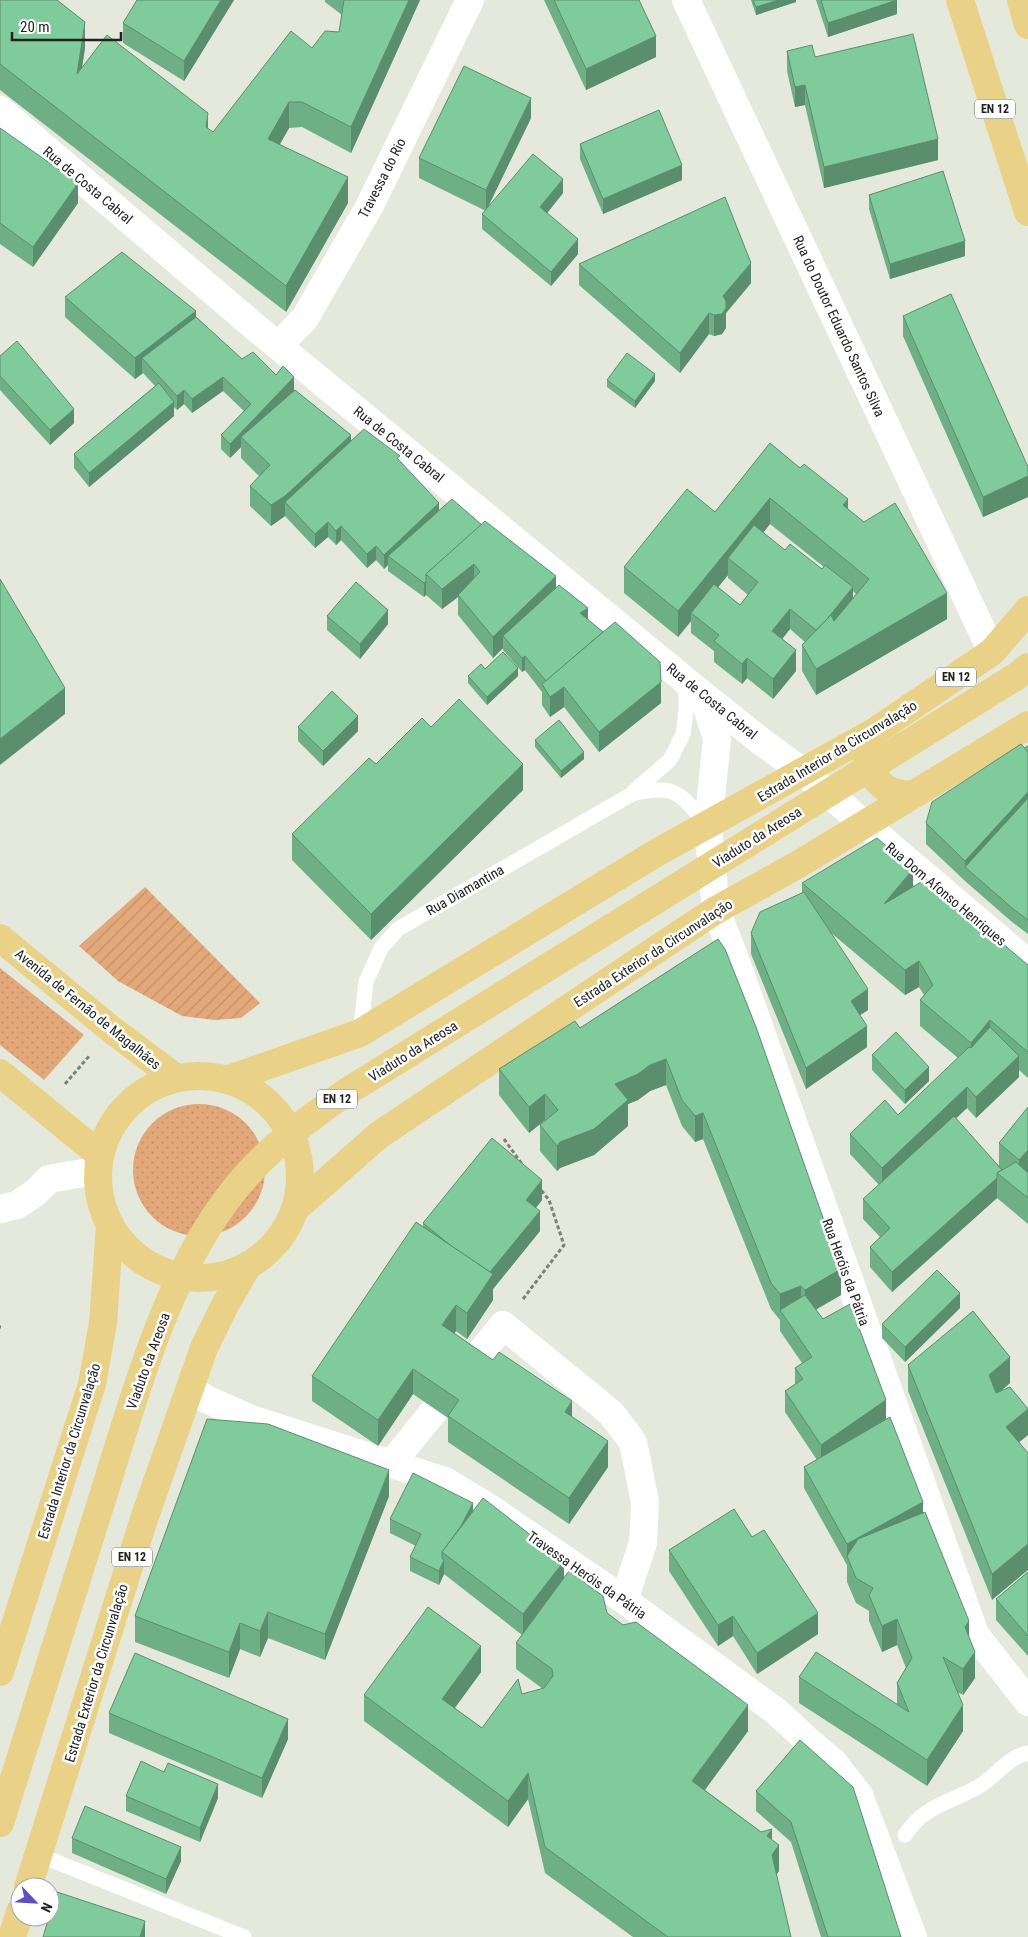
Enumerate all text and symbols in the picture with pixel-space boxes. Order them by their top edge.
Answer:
scale bar [12,10,121,42]
text: 20 m [20,18,50,36]
road number: EN 12 [975,100,1015,118]
street label: Travessa do Rio [355,135,409,221]
street label: Rua de Costa Cabral [40,143,136,227]
street label: Rua do Doutor Eduardo Santos Silva [790,233,888,419]
street label: Rua de Costa Cabral [351,403,447,485]
street label: Rua de Costa Cabral [664,660,760,742]
road number: EN 12 [936,668,976,686]
street label: Estrada Interior da Circunvalação [754,697,920,805]
street label: Viaduto da Areosa [710,803,804,871]
street label: Rua Dom Afonso Henriques [883,839,1009,949]
street label: Rua Diamantina [423,861,507,919]
street label: Estrada Exterior da Circunvalação [571,896,735,1010]
street label: Avenida de Fernão de Magalhães [12,945,164,1073]
street label: Viaduto da Areosa [366,1017,460,1085]
road number: EN 12 [317,1090,357,1108]
street label: Rua Heróis da Pátria [819,1216,873,1328]
street label: Viaduto da Areosa [123,1311,173,1411]
street label: Estrada Interior da Circunvalação [35,1361,103,1541]
street label: Travessa Heróis da Pátria [525,1528,649,1622]
road number: EN 12 [112,1548,152,1566]
street label: Estrada Exterior da Circunvalação [61,1582,131,1764]
north arrow [10,1877,60,1927]
text: N [38,1900,56,1915]

